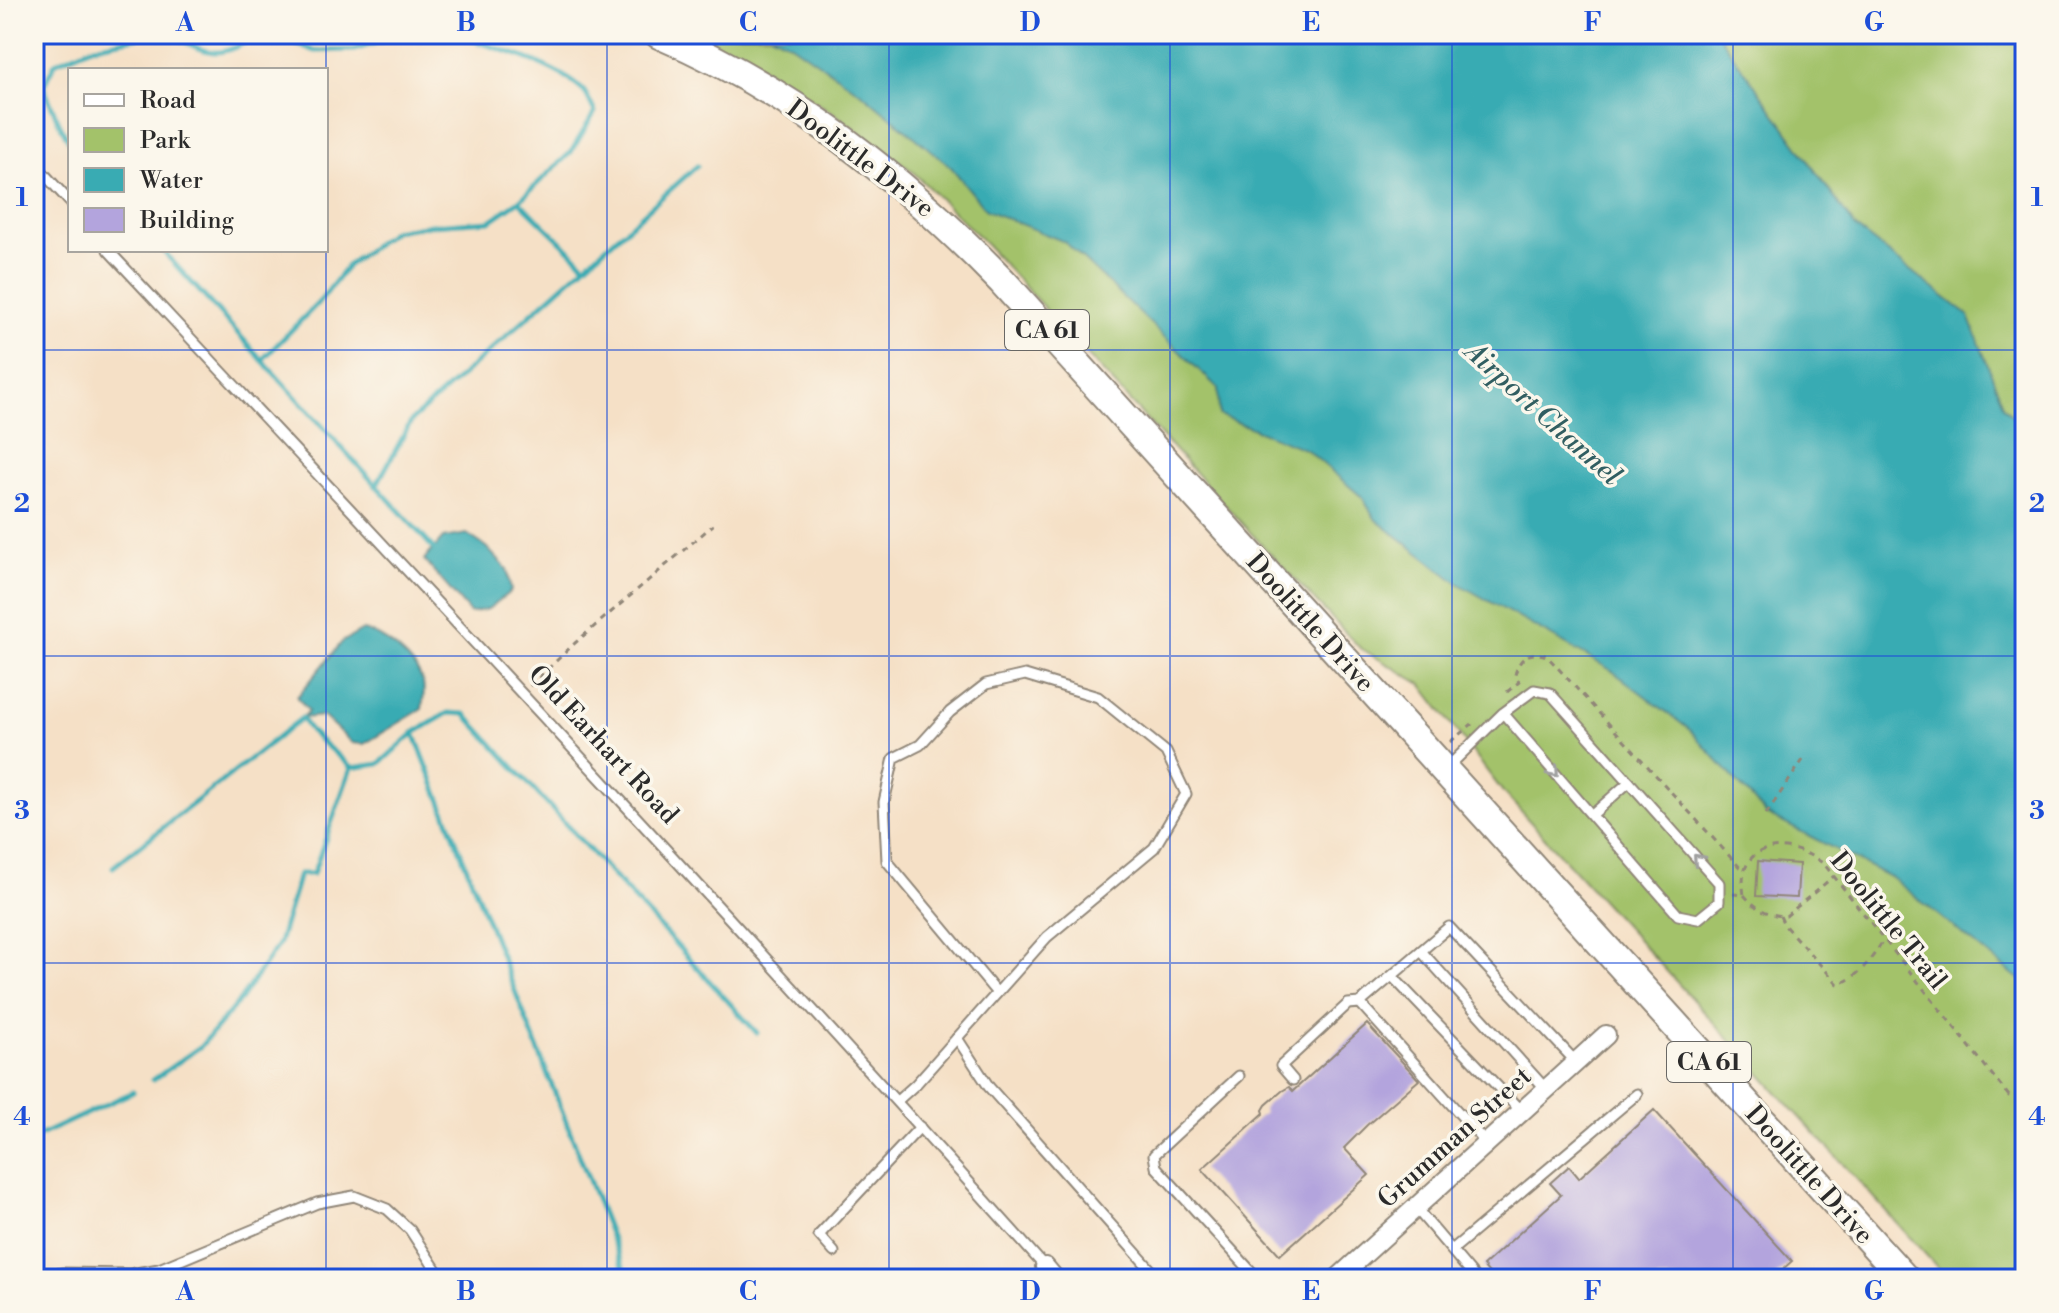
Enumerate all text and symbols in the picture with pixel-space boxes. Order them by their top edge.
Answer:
text: A [175,7,195,39]
text: B [456,7,476,39]
text: C [739,7,757,39]
text: D [1020,7,1040,39]
text: E [1302,7,1320,39]
text: F [1584,7,1602,39]
text: G [1864,7,1885,39]
legend [68,68,328,252]
text: Road [140,86,196,116]
street label: Doolittle Drive [780,93,941,225]
text: Park [140,126,191,156]
text: Water [139,166,203,196]
text: 1 [16,182,29,214]
text: 1 [2031,182,2044,214]
text: Building [139,206,234,236]
road number: CA 61 [1005,310,1089,350]
water label: Airport Channel [1455,333,1628,494]
text: 2 [14,488,30,520]
text: 2 [2029,488,2045,520]
street label: Doolittle Drive [1239,546,1381,699]
street label: Old Earhart Road [521,659,685,831]
one-way arrow [1544,762,1559,777]
text: 3 [14,795,30,827]
text: 3 [2029,795,2045,827]
street label: Doolittle Trail [1823,845,1954,996]
one-way arrow [1693,853,1708,868]
road number: CA 61 [1667,1042,1751,1082]
street label: Grumman Street [1371,1060,1538,1215]
street label: Doolittle Drive [1738,1098,1880,1251]
text: 4 [13,1101,31,1133]
text: 4 [2028,1101,2046,1133]
text: A [175,1276,195,1308]
text: B [456,1276,476,1308]
text: C [739,1276,757,1308]
text: D [1020,1276,1040,1308]
text: E [1302,1276,1320,1308]
text: F [1584,1276,1602,1308]
text: G [1864,1276,1885,1308]

